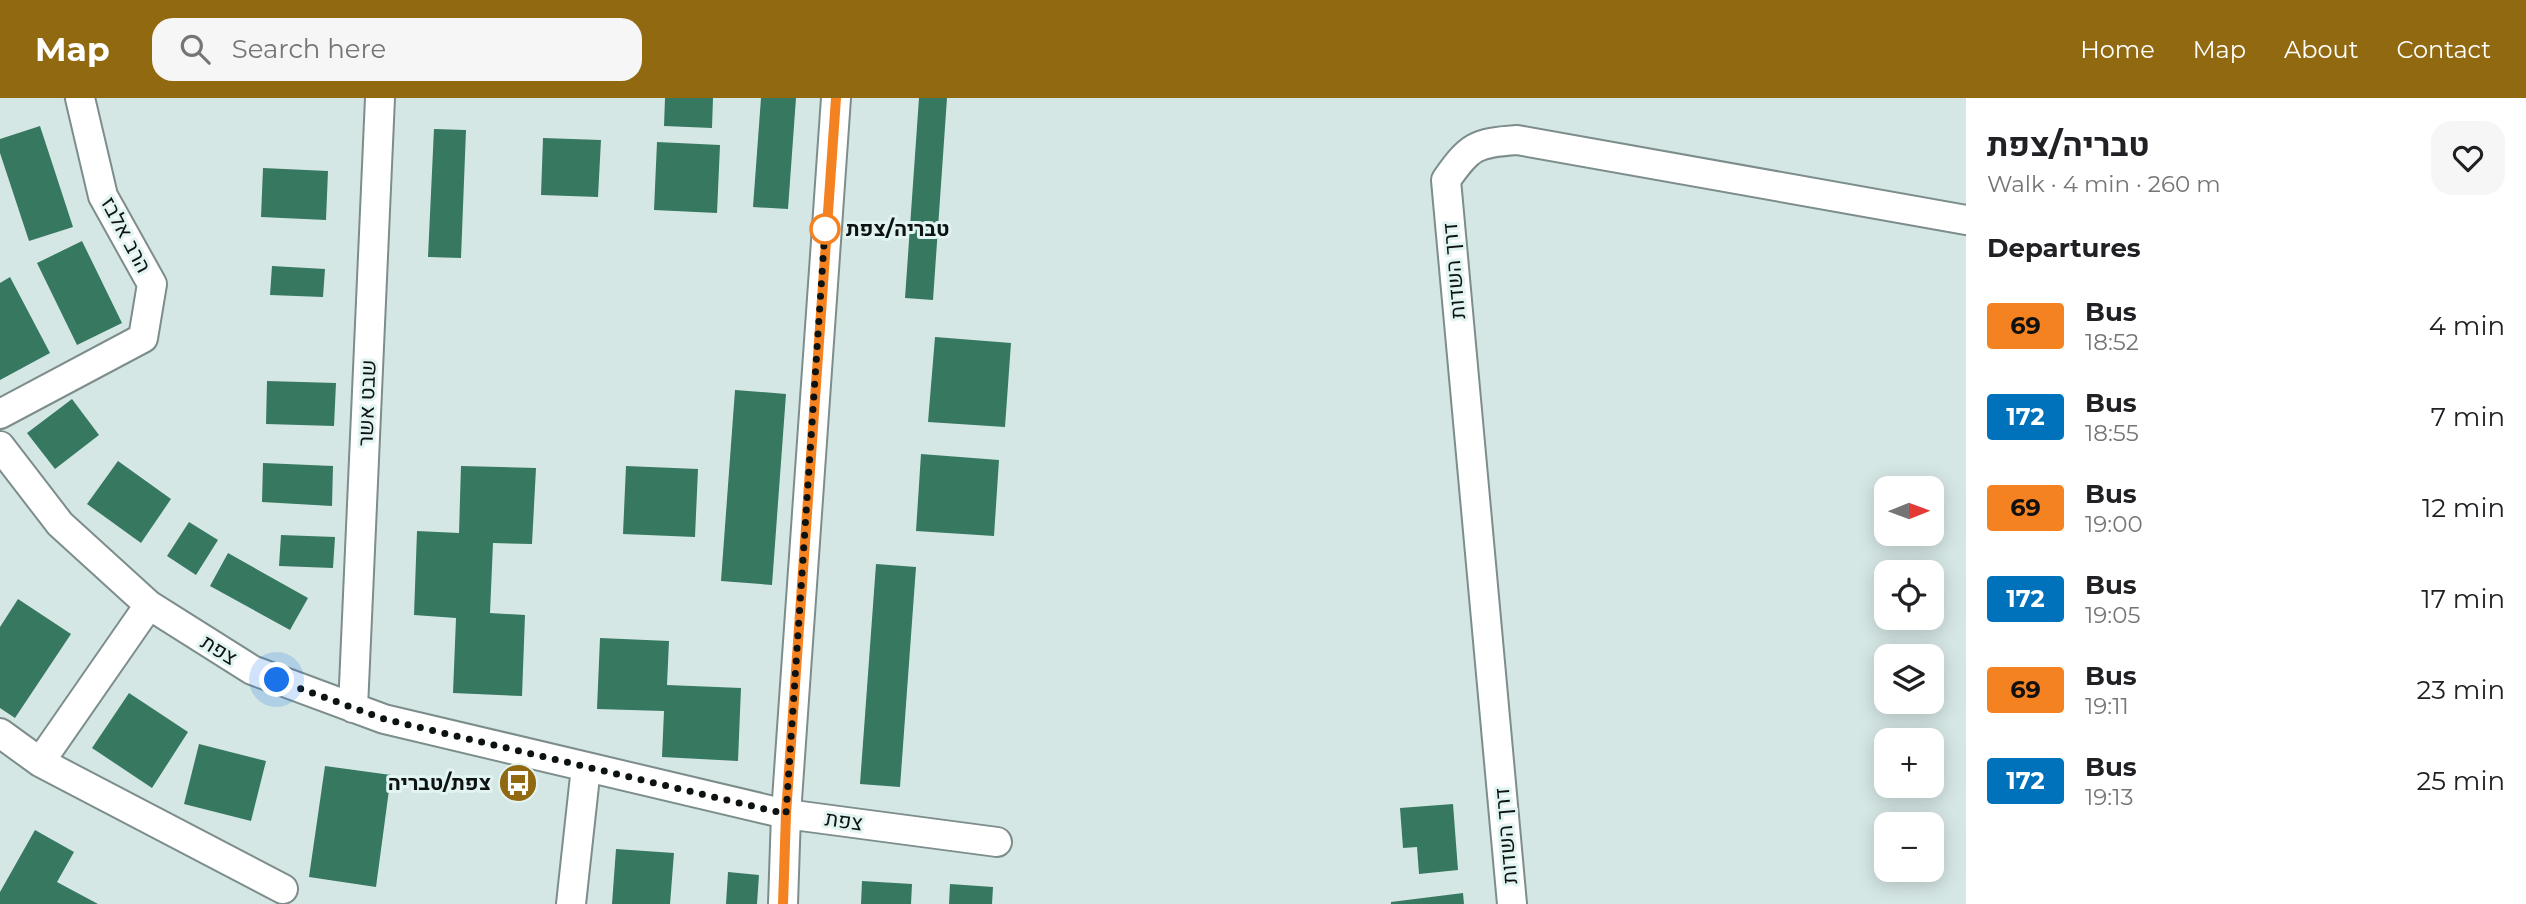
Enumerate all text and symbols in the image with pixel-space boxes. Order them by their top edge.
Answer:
search box [152,18,642,81]
text: Map [35,29,110,69]
icon: search [176,30,214,68]
text: Search here [232,33,386,65]
text: Home [2080,35,2155,64]
text: Map [2193,35,2246,64]
text: About [2284,35,2358,64]
text: Contact [2396,35,2491,64]
button: heart [2431,121,2505,195]
text: טבריה/צפת [1987,124,2149,164]
text: Walk · 4 min · 260 m [1987,170,2221,198]
street label: הרב אלבז [96,193,157,277]
marker: טבריה/צפת [810,214,840,244]
place label: טבריה/צפת [846,216,949,241]
street label: דרך השדות [1437,222,1470,320]
text: Departures [1987,232,2141,264]
text: Bus [2085,296,2137,328]
text: 4 min [2429,310,2505,342]
text: 69 [2010,311,2041,340]
text: 18:52 [2085,328,2139,356]
street label: שבט אשר [352,359,381,447]
text: Bus [2085,387,2137,419]
text: 7 min [2431,401,2505,433]
text: 172 [2006,402,2045,431]
text: 18:55 [2085,419,2139,447]
north arrow [1874,476,1944,546]
map controls [1874,476,1944,882]
text: Bus [2085,478,2137,510]
text: 12 min [2422,492,2505,524]
text: 69 [2010,493,2041,522]
text: 19:00 [2085,510,2143,538]
button: locate [1874,560,1944,630]
text: Bus [2085,569,2137,601]
text: 17 min [2421,583,2505,615]
text: 172 [2006,584,2045,613]
text: 19:05 [2085,601,2140,629]
street label: צפת [197,629,242,670]
button: layers [1874,644,1944,714]
text: Bus [2085,660,2137,692]
your location [259,662,294,697]
text: 23 min [2417,674,2505,706]
text: 69 [2010,675,2041,704]
text: 19:11 [2085,692,2129,720]
button: + [1874,728,1944,798]
text: Bus [2085,751,2137,783]
bus stop icon: צפת/טבריה [497,762,539,804]
text: 25 min [2417,765,2505,797]
text: 172 [2006,766,2045,795]
place label: צפת/טבריה [388,770,491,795]
text: 19:13 [2085,783,2133,811]
street label: דרך השדות [1489,787,1522,885]
street label: צפת [824,805,865,836]
button: − [1874,812,1944,882]

